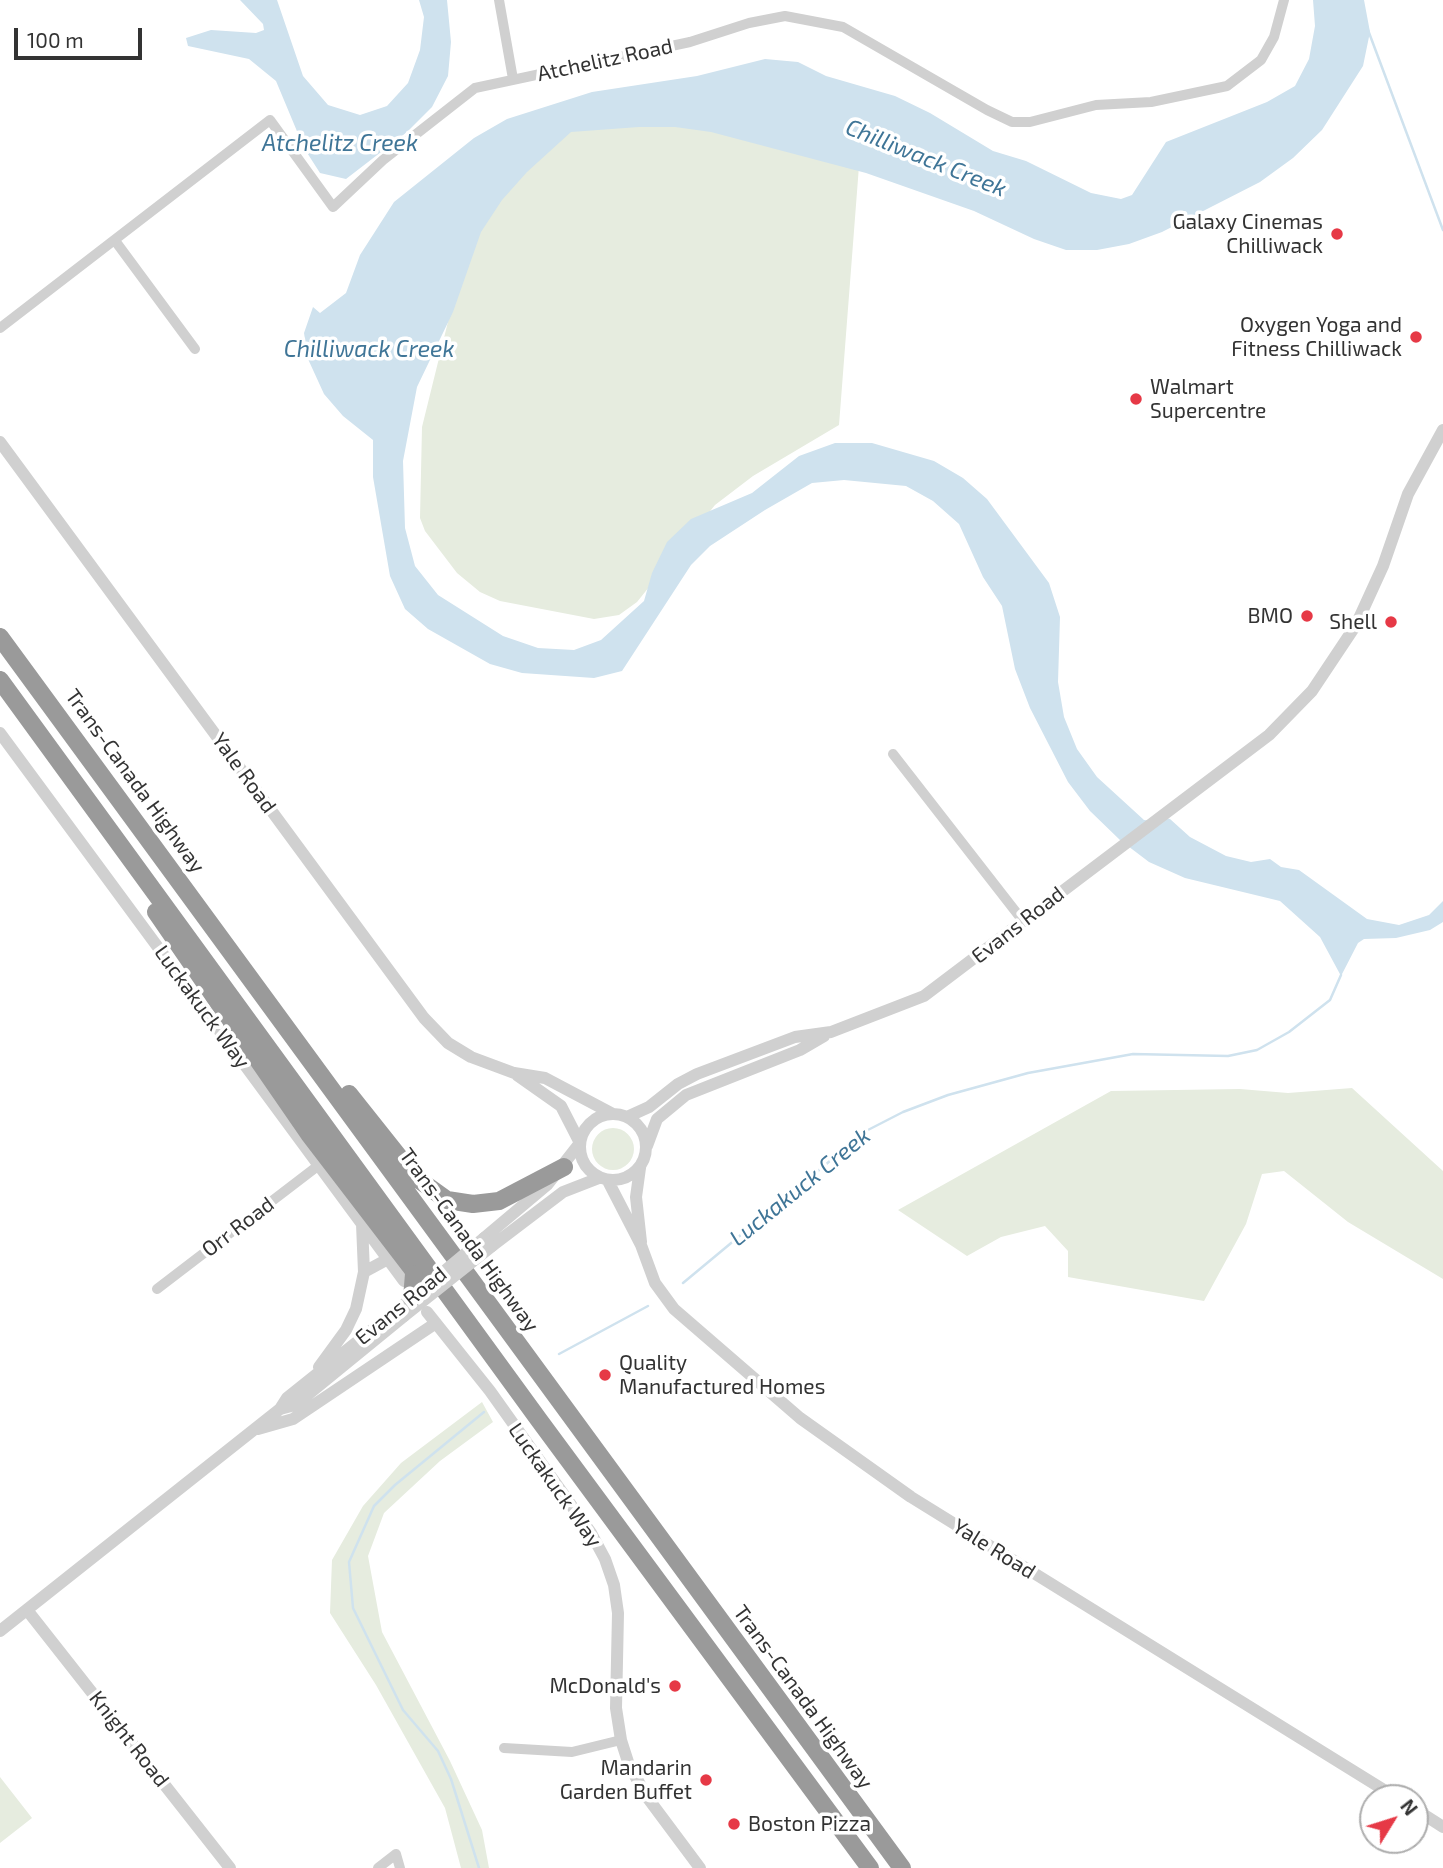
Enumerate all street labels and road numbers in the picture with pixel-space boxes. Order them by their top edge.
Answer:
street label: Atchelitz Road [535,33,675,87]
street label: Trans-Canada Highway [60,684,210,878]
street label: Yale Road [207,728,281,818]
street label: Evans Road [967,881,1069,969]
street label: Luckakuck Way [149,941,255,1073]
street label: Trans-Canada Highway [394,1143,544,1337]
street label: Orr Road [197,1192,279,1262]
street label: Evans Road [350,1262,452,1350]
street label: Luckakuck Way [503,1418,607,1552]
street label: Yale Road [948,1514,1040,1584]
street label: Trans-Canada Highway [728,1600,878,1794]
street label: Knight Road [84,1686,174,1792]

